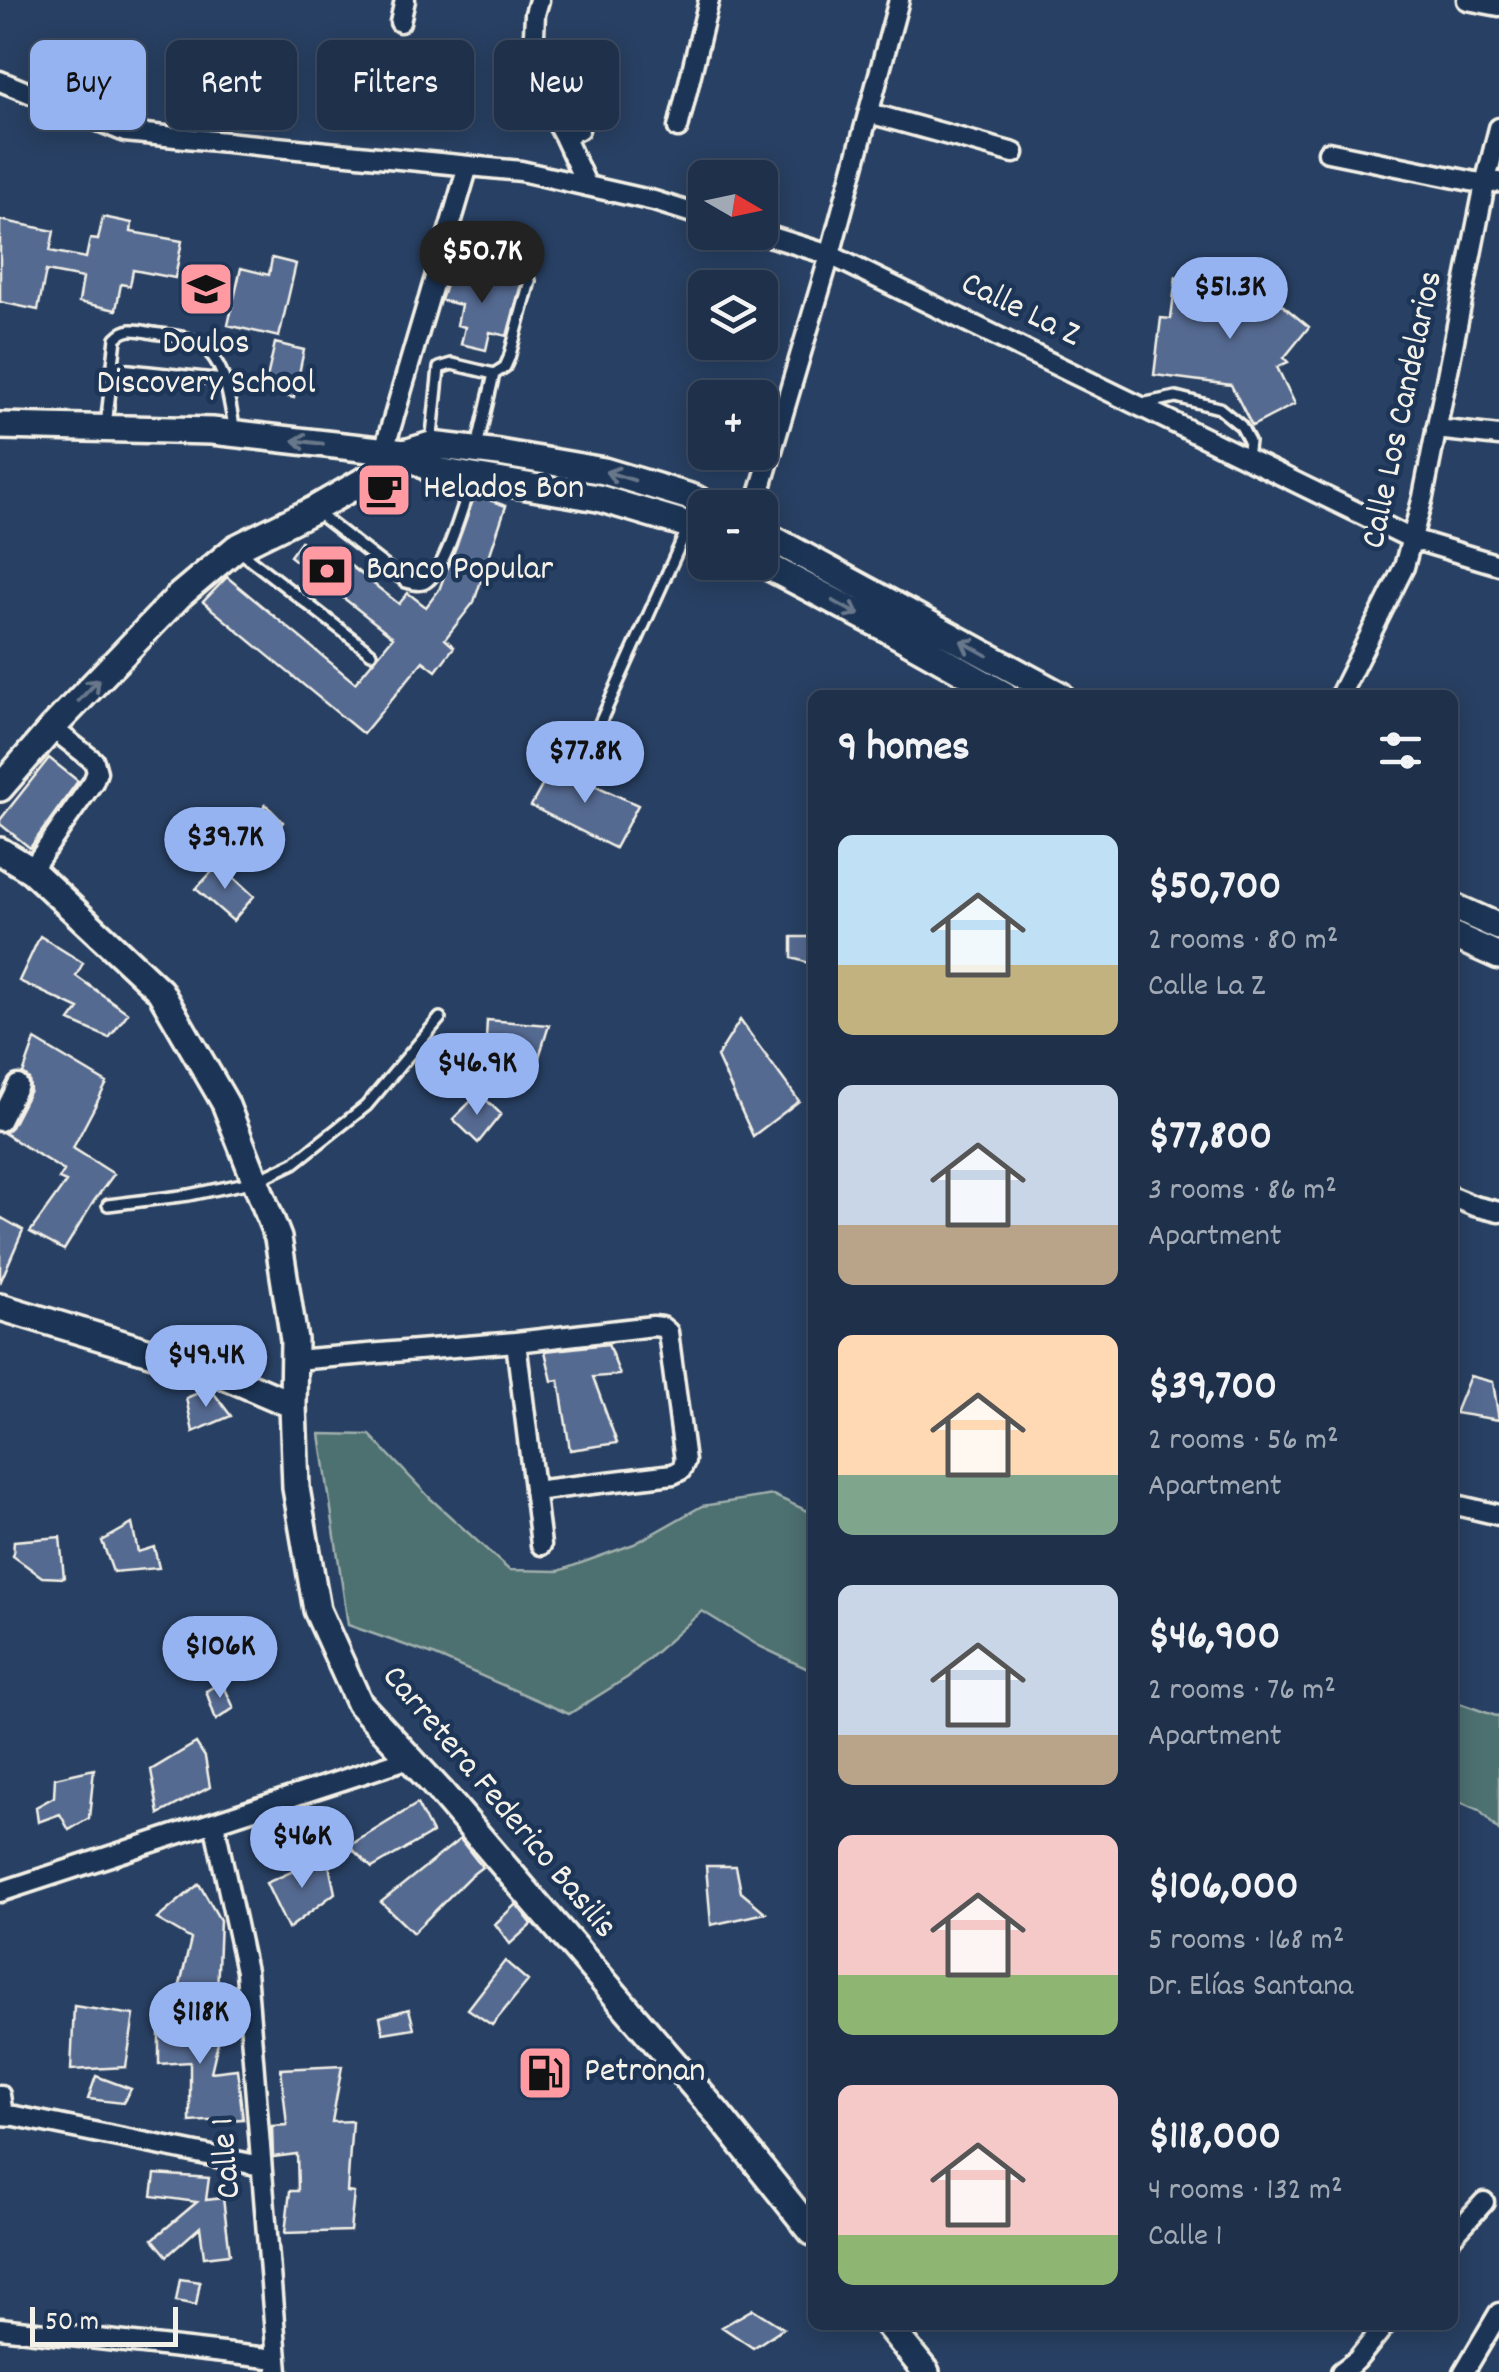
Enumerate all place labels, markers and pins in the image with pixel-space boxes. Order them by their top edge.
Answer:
pin: $50.7K [401,221,563,306]
pin: $51.3K [1149,257,1311,342]
school or university icon: Doulos Discovery School [176,259,236,319]
place label: Doulos Discovery School [96,320,316,410]
cafe icon: Helados Bon [354,460,414,520]
place label: Helados Bon [423,465,584,515]
bank icon: Banco Popular [297,541,357,601]
place label: Banco Popular [366,546,553,596]
pin: $77.8K [504,721,666,806]
pin: $39.7K [144,807,306,892]
pin: $46.9K [396,1033,558,1118]
pin: $49.4K [125,1325,287,1410]
pin: $106K [150,1616,290,1701]
pin: $46K [243,1806,361,1891]
pin: $118K [130,1982,270,2067]
fuel station icon: Petronan [515,2043,575,2103]
place label: Petronan [584,2048,706,2098]

